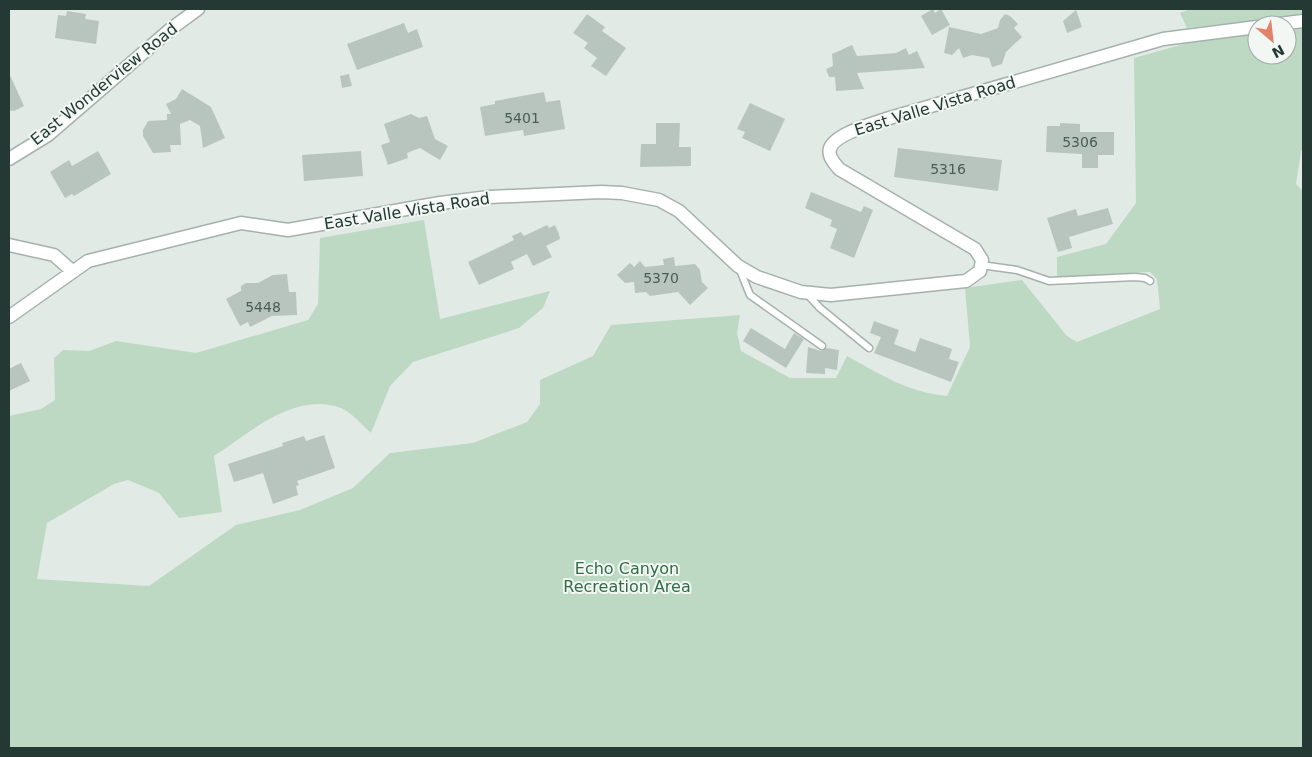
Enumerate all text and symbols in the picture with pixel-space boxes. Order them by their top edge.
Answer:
north arrow [1247,15,1297,65]
street label: East Wonderview Road [27,19,181,149]
text: N [1269,42,1287,61]
street label: East Valle Vista Road [852,72,1018,140]
house number: 5401 [504,110,540,126]
house number: 5306 [1062,134,1098,150]
house number: 5316 [930,161,966,177]
street label: East Valle Vista Road [323,189,491,233]
house number: 5370 [643,270,679,286]
house number: 5448 [245,299,281,315]
park label: Echo Canyon Recreation Area [563,559,691,596]

